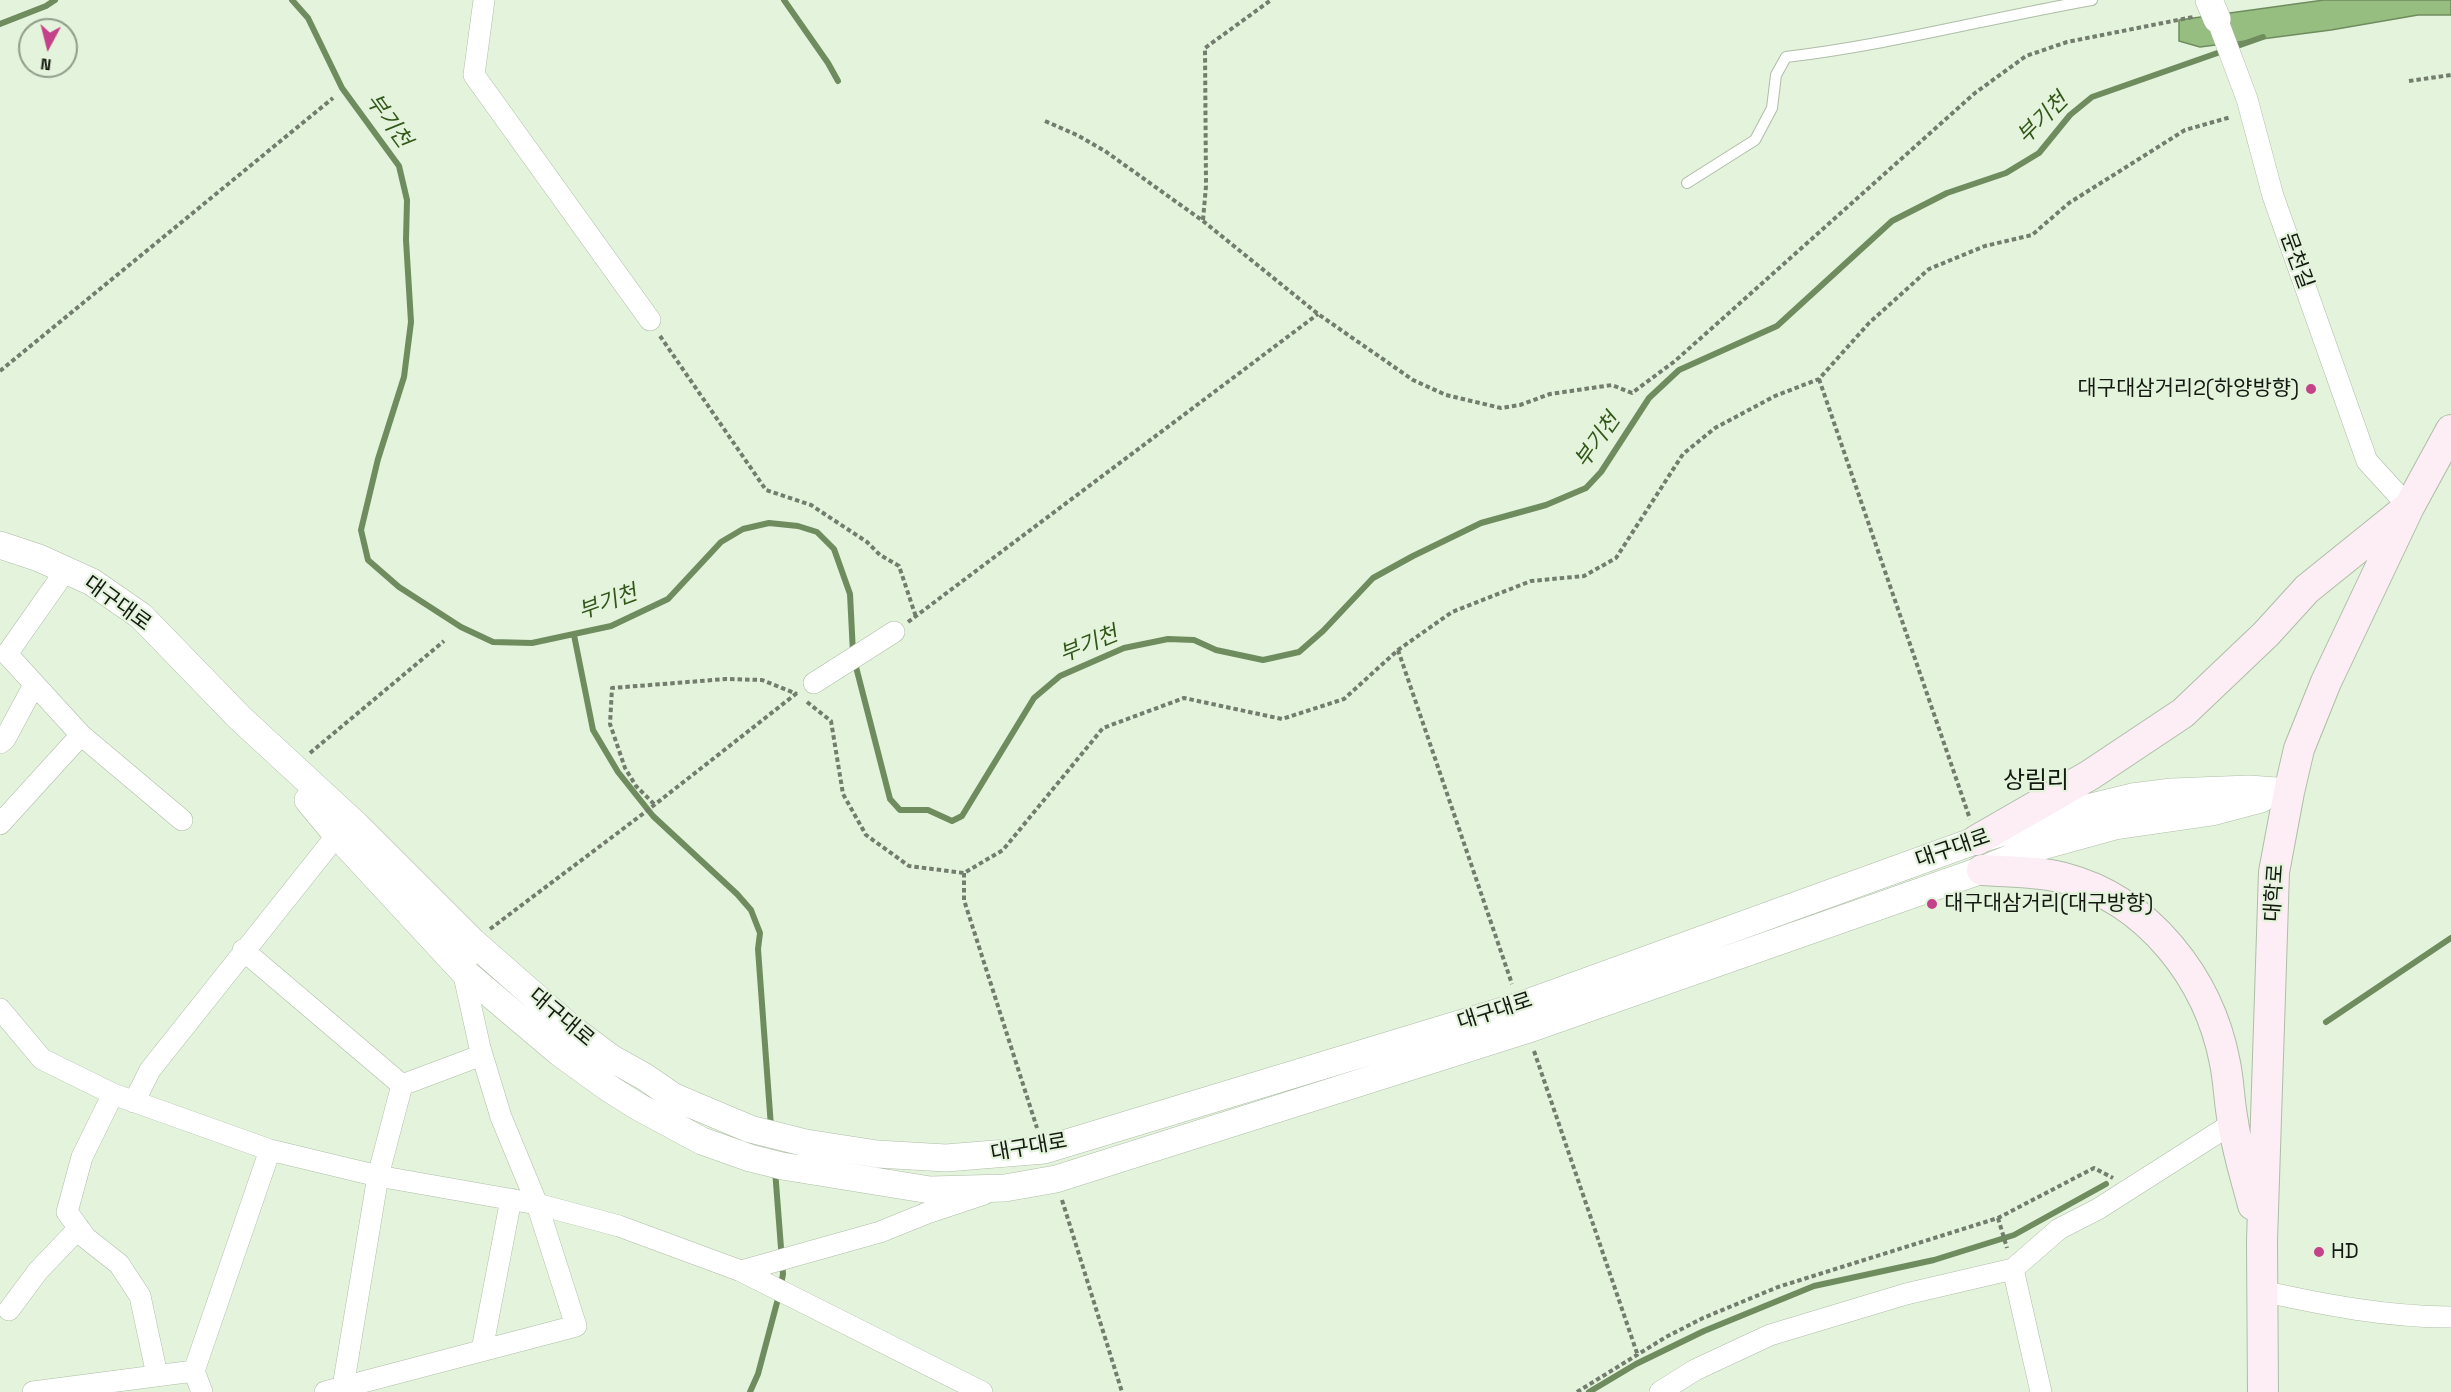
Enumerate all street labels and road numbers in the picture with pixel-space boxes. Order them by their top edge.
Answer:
street label: 문천길 [2274,229,2318,293]
street label: 대구대로 [78,571,156,637]
street label: 대구대로 [1912,825,1994,873]
street label: 대학로 [2260,863,2290,923]
street label: 대구대로 [523,984,599,1052]
street label: 대구대로 [1454,988,1536,1036]
street label: 대구대로 [989,1129,1069,1167]

